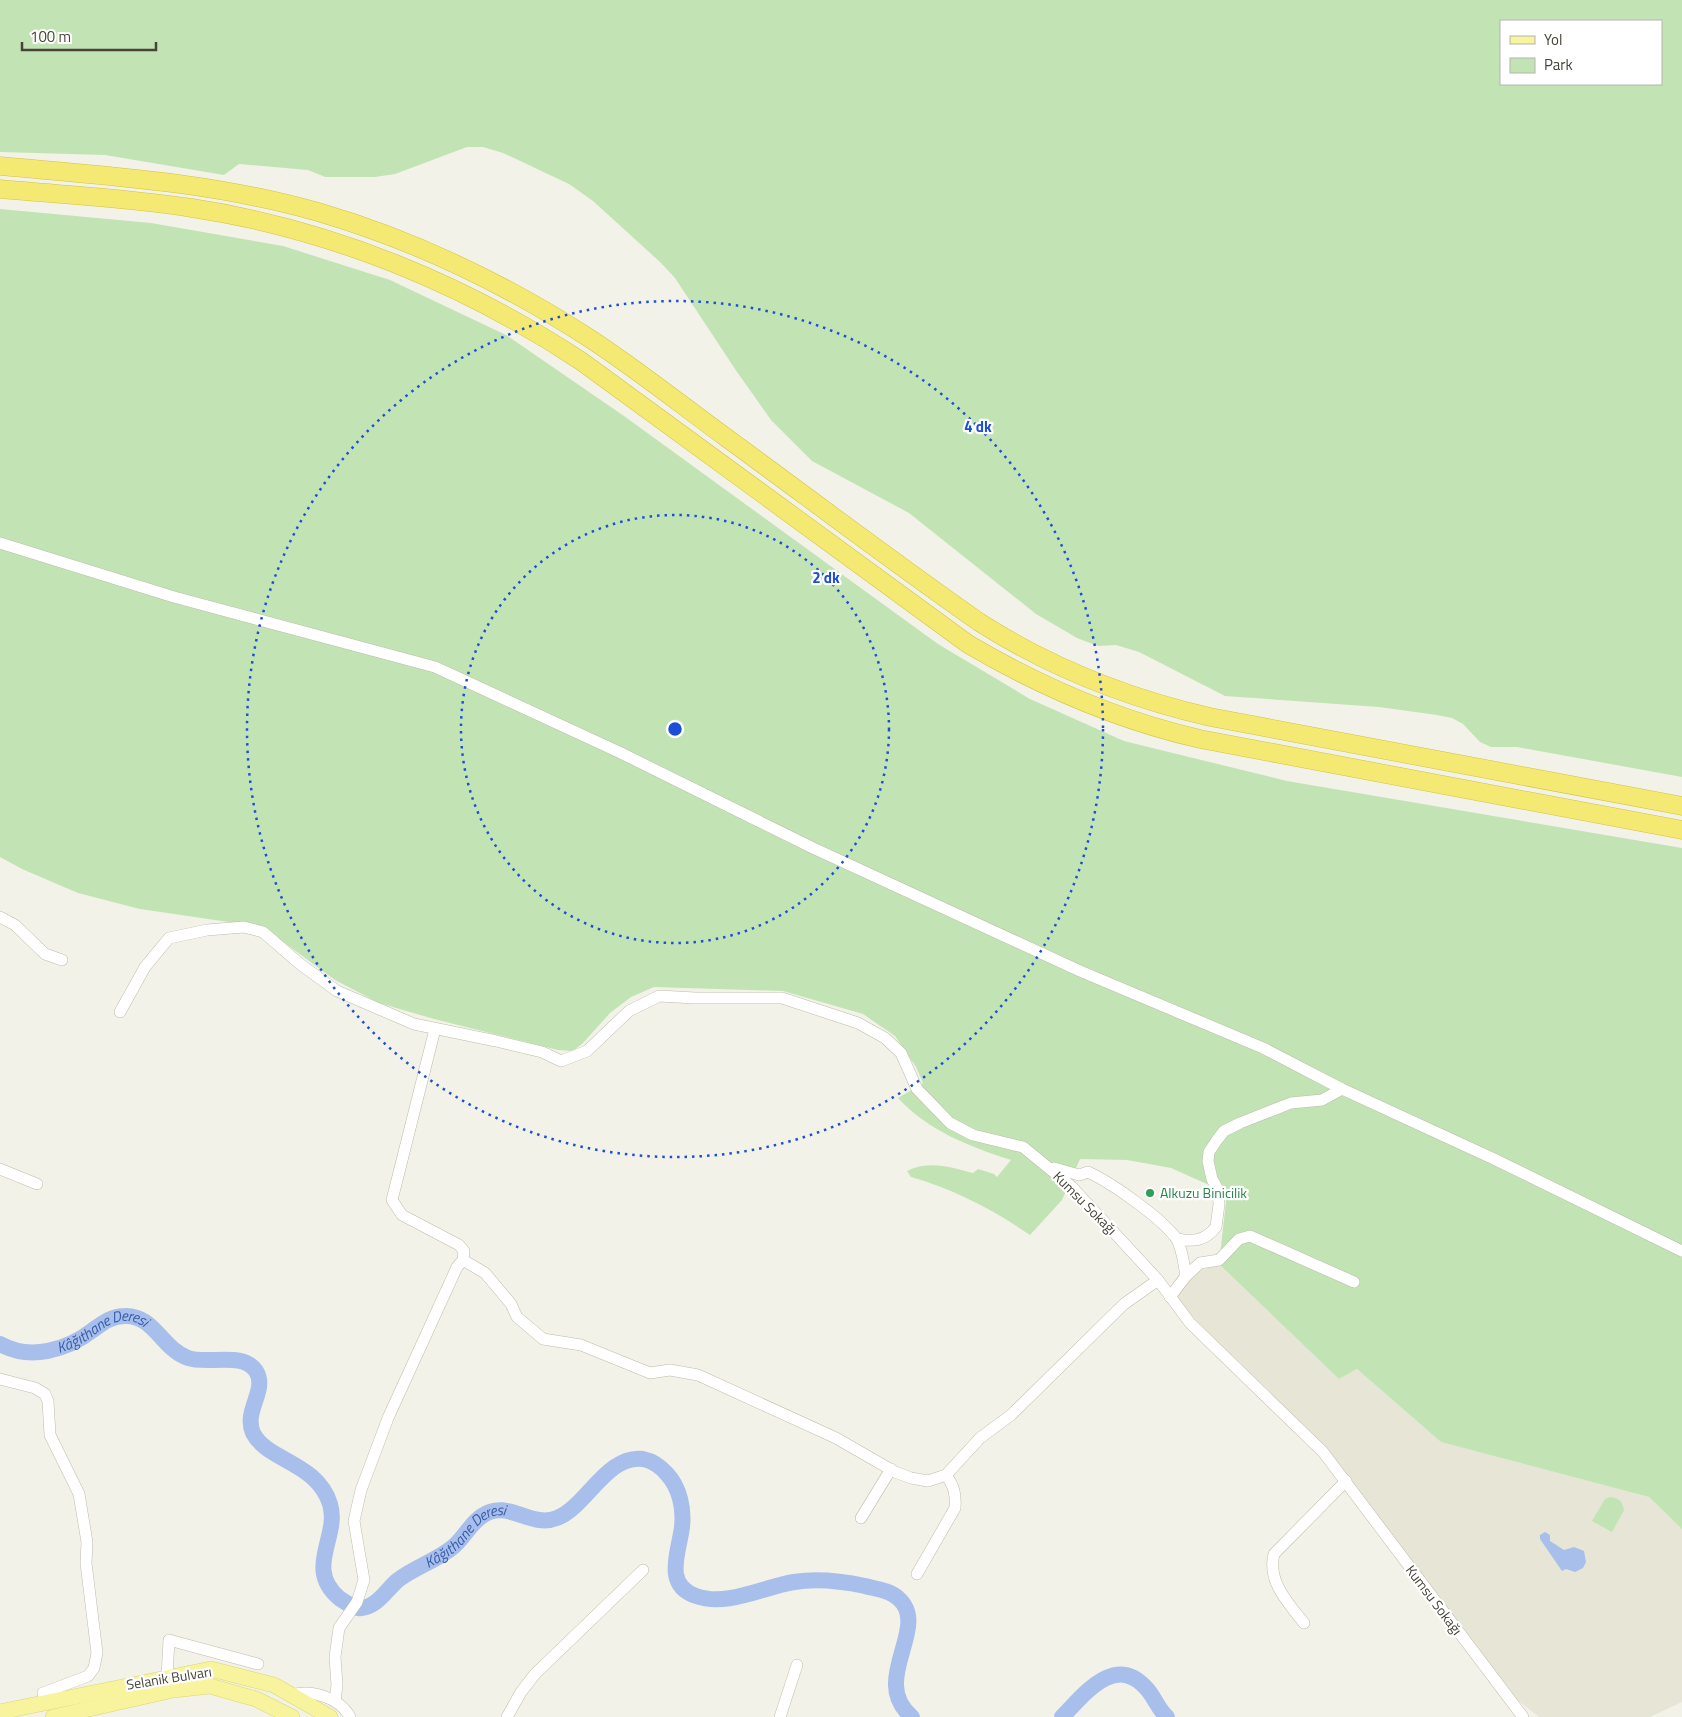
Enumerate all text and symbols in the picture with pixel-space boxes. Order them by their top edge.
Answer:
scale bar [22,20,156,52]
legend [1500,20,1662,85]
text: 100 m [30,25,71,48]
text: Yol [1544,28,1562,51]
text: Park [1544,53,1573,76]
text: 4 dk [964,415,992,438]
text: 2 dk [812,566,840,589]
centre of rings [666,720,684,738]
street label: Kumsu Sokağı [1049,1166,1122,1239]
place label: Alkuzu Binicilik [1160,1182,1247,1203]
marker: Alkuzu Binicilik [1144,1187,1156,1199]
water label: Kâğıthane Deresi [53,1304,156,1359]
water label: Kâğıthane Deresi [420,1498,509,1574]
street label: Kumsu Sokağı [1401,1560,1468,1639]
street label: Selanik Bulvarı [125,1660,213,1695]

